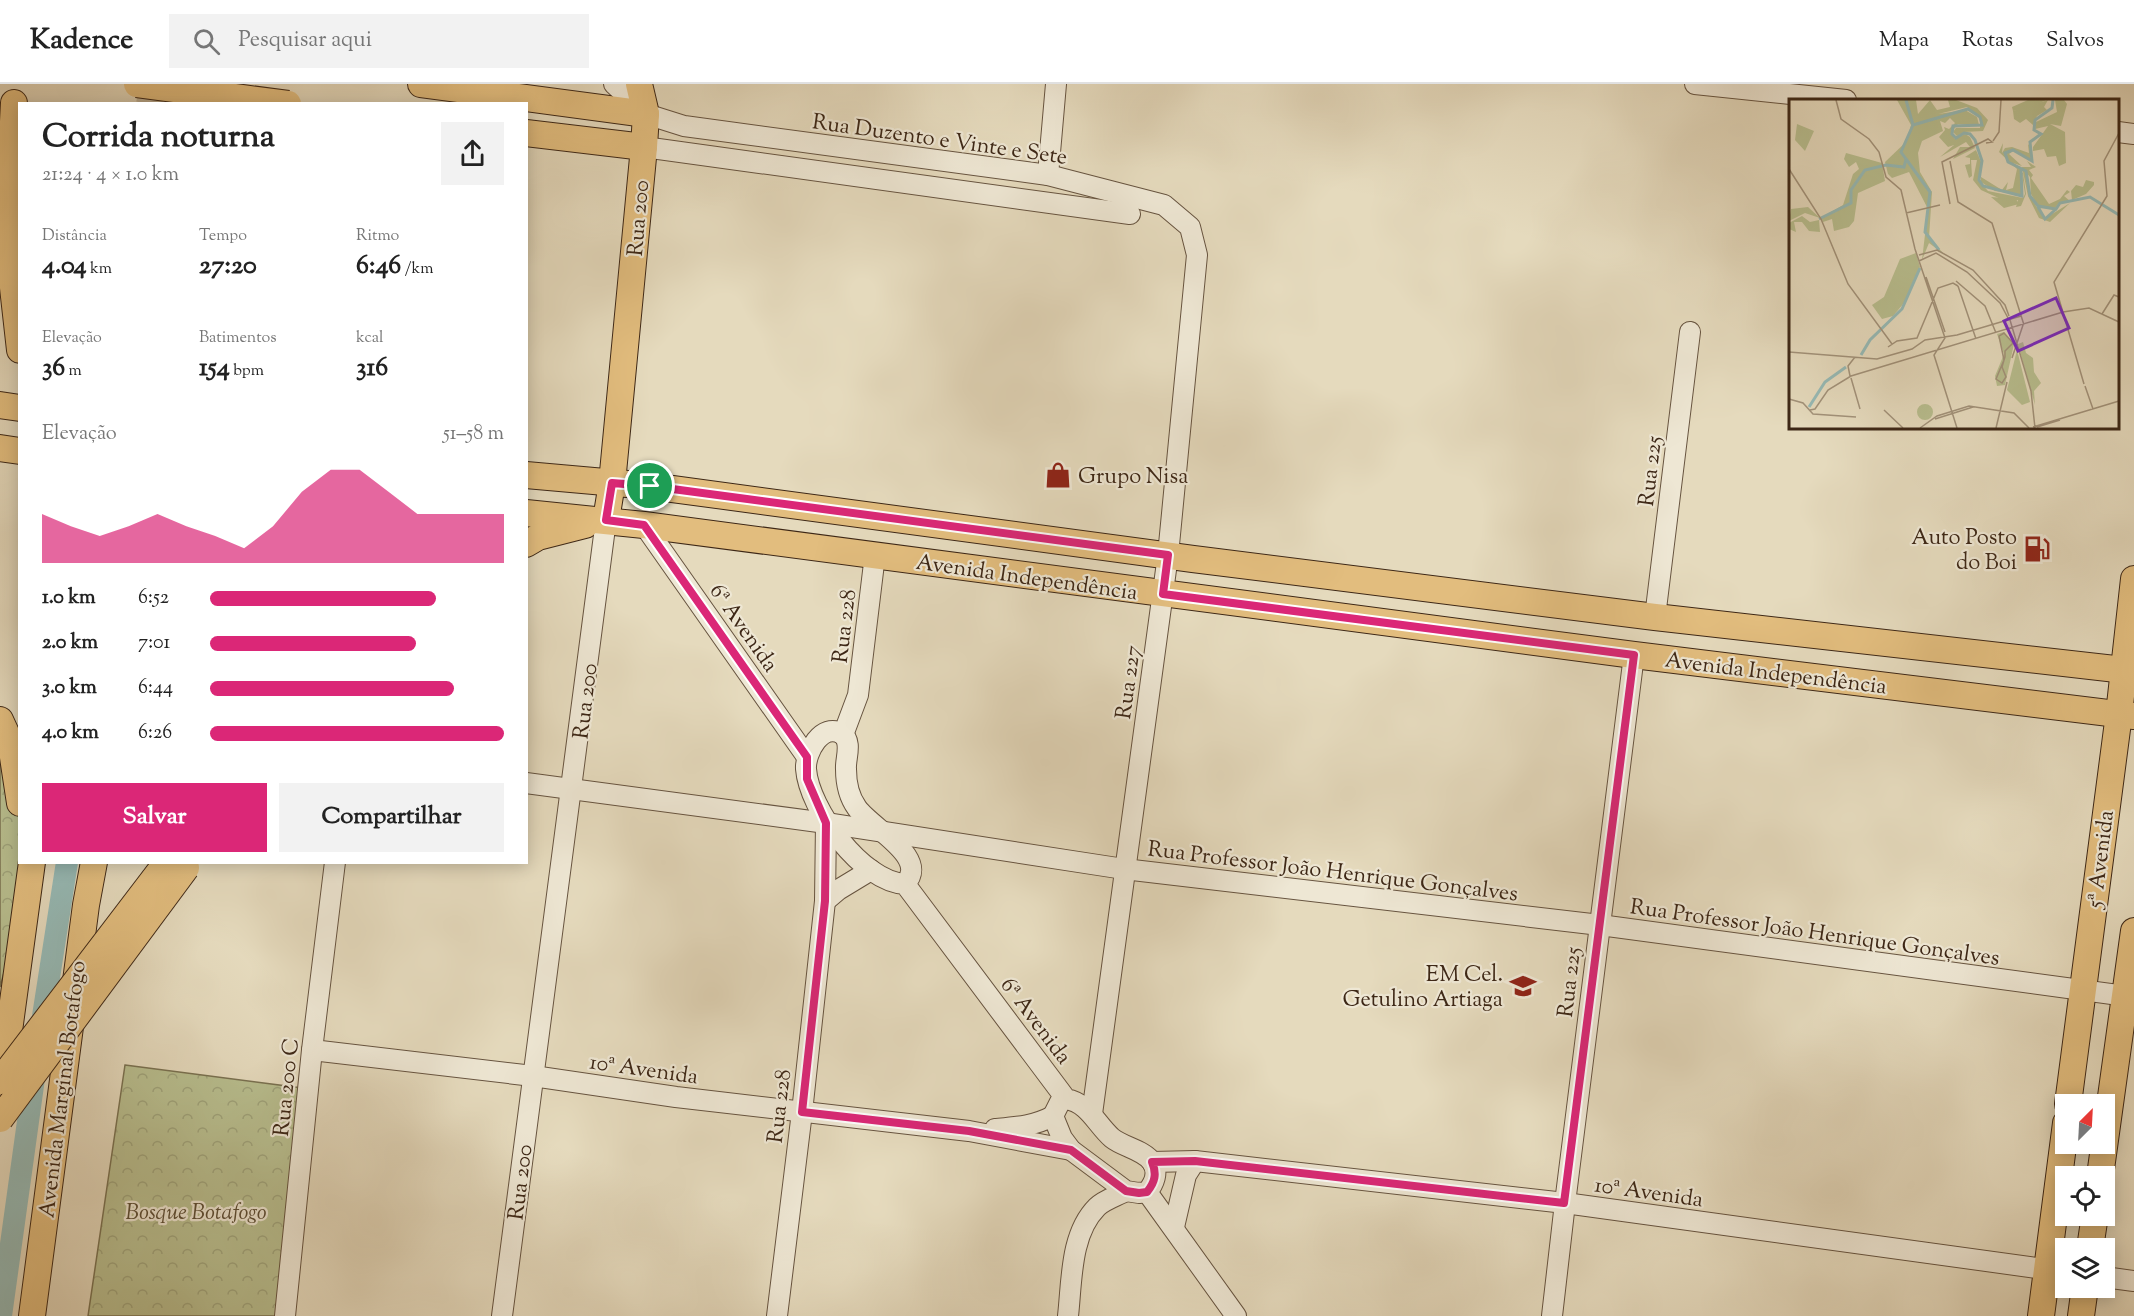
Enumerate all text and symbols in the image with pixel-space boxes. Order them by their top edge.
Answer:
search box [169,14,589,68]
text: Kadence [30,21,133,61]
icon: search [190,25,223,58]
text: Pesquisar aqui [238,25,372,57]
text: Mapa [1879,26,1929,56]
text: Rotas [1962,26,2013,56]
text: Salvos [2046,26,2104,56]
inset map [1789,99,2119,429]
street label: Rua Duzento e Vinte e Sete [810,107,1069,175]
text: Corrida noturna [42,114,275,162]
button: share [441,122,504,185]
text: 21:24 · 4 × 1.0 km [42,161,179,190]
street label: Rua 200 [621,179,659,258]
text: Distância [42,225,107,248]
text: Tempo [199,225,247,248]
text: Ritmo [356,225,399,248]
text: 4.04 [42,248,87,285]
text: 27:20 [199,248,257,285]
text: 6:46 [356,248,401,285]
text: km [87,258,112,281]
text: /km [401,258,434,281]
text: Elevação [42,327,102,350]
text: Batimentos [199,327,277,350]
text: kcal [356,327,384,350]
text: 36 [42,350,65,387]
text: 154 [199,350,230,387]
text: 316 [356,350,388,387]
text: m [65,360,82,383]
text: bpm [230,360,264,383]
text: Elevação [42,420,117,449]
text: 51–58 m [443,420,504,449]
street label: Rua 225 [1632,434,1672,508]
pin [624,460,675,511]
shop icon: Grupo Nisa [1043,460,1073,490]
place label: Grupo Nisa [1078,462,1188,494]
icon: arrive [633,469,666,502]
place label: Auto Posto do Boi [1911,523,2017,580]
fuel station icon: Auto Posto do Boi [2022,534,2052,564]
street label: Avenida Independência [914,548,1139,610]
street label: 6ª Avenida [700,578,785,680]
text: 1.0 km [42,584,96,613]
text: 6:52 [138,584,169,613]
street label: Rua 228 [826,588,866,665]
text: 2.0 km [42,629,98,658]
text: 7:01 [138,629,170,658]
street label: Rua 227 [1109,643,1151,721]
street label: Avenida Independência [1663,645,1888,704]
street label: Rua 200 [566,662,608,741]
text: 3.0 km [42,674,97,703]
text: 6:44 [138,674,173,703]
text: 4.0 km [42,719,99,748]
text: 6:26 [138,719,172,748]
button: Salvar [42,783,267,852]
button: Compartilhar [279,783,504,852]
street label: 5ª Avenida [2080,809,2124,912]
street label: Rua Professor João Henrique Gonçalves [1146,834,1520,912]
street label: Rua Professor João Henrique Gonçalves [1628,892,2001,976]
street label: Rua 225 [1551,945,1591,1019]
street label: Avenida Marginal Botafogo [32,959,96,1220]
place label: EM Cel. Getulino Artiaga [1343,960,1503,1017]
school or university icon: EM Cel. Getulino Artiaga [1508,971,1538,1001]
street label: 6ª Avenida [991,972,1078,1072]
street label: Rua 200 C [267,1037,309,1138]
street label: 10ª Avenida [587,1048,700,1094]
street label: Rua 228 [761,1068,801,1145]
north arrow [2055,1094,2115,1154]
map controls [2055,1094,2115,1298]
street label: Rua 200 [501,1143,543,1222]
button: locate [2055,1166,2115,1226]
street label: 10ª Avenida [1592,1171,1705,1217]
park label: Bosque Botafogo [125,1198,267,1230]
button: layers [2055,1238,2115,1298]

